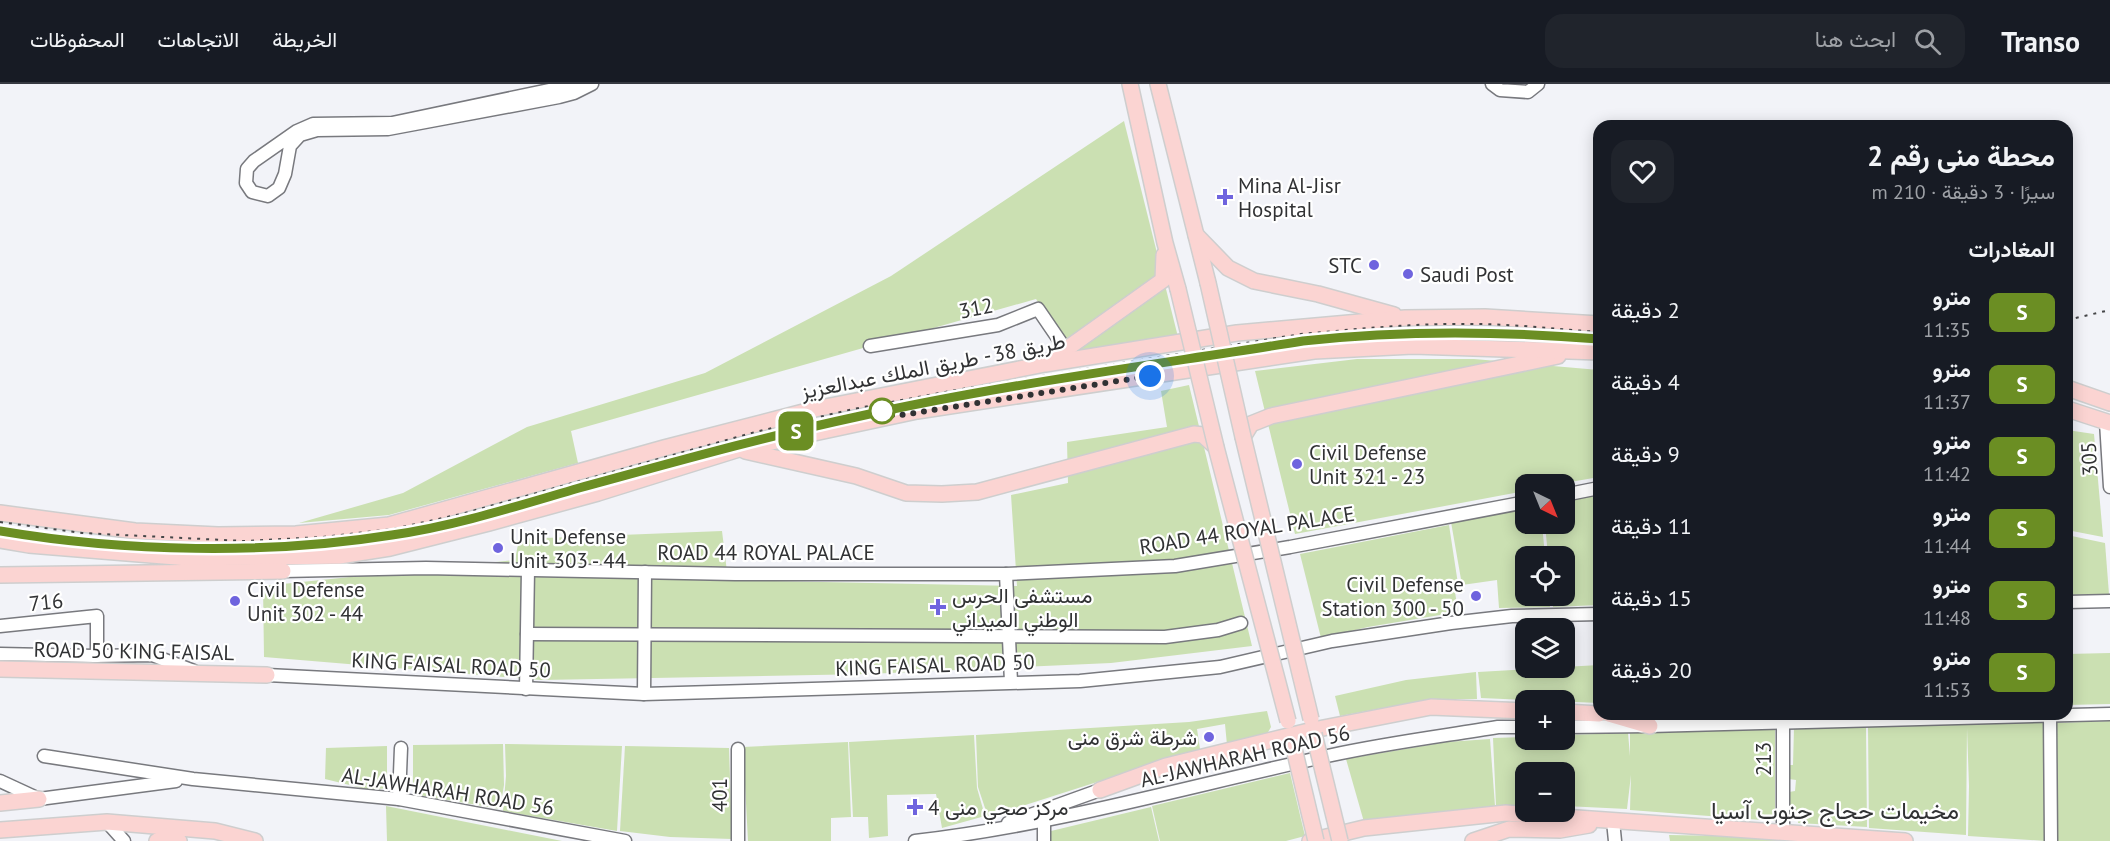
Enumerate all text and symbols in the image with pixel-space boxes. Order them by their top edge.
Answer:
search box [1545,14,1965,68]
text: Transo [2001,23,2080,60]
text: ابحث هنا [1815,25,1896,53]
icon: search [1911,25,1944,58]
text: المحفوظات [30,26,125,53]
text: الاتجاهات [158,26,239,53]
text: الخريطة [272,26,337,53]
text: محطة منى رقم 2 [1867,137,2055,174]
button: heart [1611,140,1674,203]
place label: Mina Al-Jisr Hospital [1238,172,1341,223]
text: سيرًا · 3 دقيقة · 210 m [1871,179,2055,205]
marker: Mina Al-Jisr Hospital [1216,188,1234,206]
text: المغادرات [1969,235,2055,263]
place label: STC [1328,252,1362,279]
marker: STC [1367,258,1381,272]
place label: Saudi Post [1420,261,1514,288]
marker: Saudi Post [1401,267,1415,281]
text: مترو [1933,283,1971,311]
street label: 312 [957,291,995,325]
text: 2 دقيقة [1611,296,1680,324]
text: S [2016,299,2028,326]
text: 11:35 [1923,317,1971,343]
street label: طريق 38 - طريق الملك عبدالعزيز [798,327,1067,405]
text: مترو [1933,355,1971,383]
your location [1135,361,1165,391]
text: 4 دقيقة [1611,368,1680,396]
text: S [2016,371,2028,398]
text: 11:37 [1923,389,1971,415]
unlabelled marker [869,398,895,424]
line badge: S [776,412,816,450]
text: S [790,418,802,445]
text: مترو [1933,427,1971,455]
place label: Civil Defense Unit 321 - 23 [1309,439,1427,490]
text: 9 دقيقة [1611,440,1680,468]
street label: 305 [2075,441,2103,477]
text: S [2016,443,2028,470]
marker: Civil Defense Unit 321 - 23 [1290,457,1304,471]
text: 11:42 [1923,461,1971,487]
north arrow [1515,474,1575,534]
map controls [1515,474,1575,822]
text: مترو [1933,499,1971,527]
street label: ROAD 44 ROYAL PALACE [1137,500,1357,560]
text: 11 دقيقة [1611,512,1692,540]
text: S [2016,515,2028,542]
place label: Unit Defense Unit 303 - 44 [510,523,626,574]
text: 11:44 [1923,533,1971,559]
street label: ROAD 44 ROYAL PALACE [657,539,875,566]
marker: Unit Defense Unit 303 - 44 [491,541,505,555]
button: locate [1515,546,1575,606]
place label: Civil Defense Station 300 - 50 [1322,571,1464,622]
text: مترو [1933,571,1971,599]
place label: Civil Defense Unit 302 - 44 [247,576,365,627]
place label: مستشفى الحرس الوطني الميداني [952,582,1092,637]
text: 15 دقيقة [1611,584,1692,612]
street label: 716 [28,587,64,617]
text: S [2016,587,2028,614]
marker: Civil Defense Station 300 - 50 [1469,589,1483,603]
marker: Civil Defense Unit 302 - 44 [228,594,242,608]
marker: مستشفى الحرس الوطني الميداني [929,598,947,616]
text: 11:48 [1923,605,1971,631]
button: layers [1515,618,1575,678]
street label: ROAD 50 KING FAISAL [33,636,235,666]
text: مترو [1933,643,1971,671]
street label: KING FAISAL ROAD 50 [351,646,551,684]
street label: KING FAISAL ROAD 50 [835,648,1035,682]
text: 20 دقيقة [1611,656,1692,684]
text: S [2016,659,2028,686]
text: 11:53 [1923,677,1971,703]
button: + [1515,690,1575,750]
street label: AL-JAWHARAH ROAD 56 [1137,719,1353,793]
place label: شرطة شرق منى [1068,724,1197,751]
marker: شرطة شرق منى [1202,730,1216,744]
street label: 213 [1750,742,1777,776]
street label: AL-JAWHARAH ROAD 56 [340,761,556,821]
button: − [1515,762,1575,822]
street label: 401 [706,778,733,812]
place label: مركز صحي منى 4 [928,794,1068,825]
district label: مخيمات حجاج جنوب آسيا [1711,795,1959,827]
marker: مركز صحي منى 4 [906,798,924,816]

